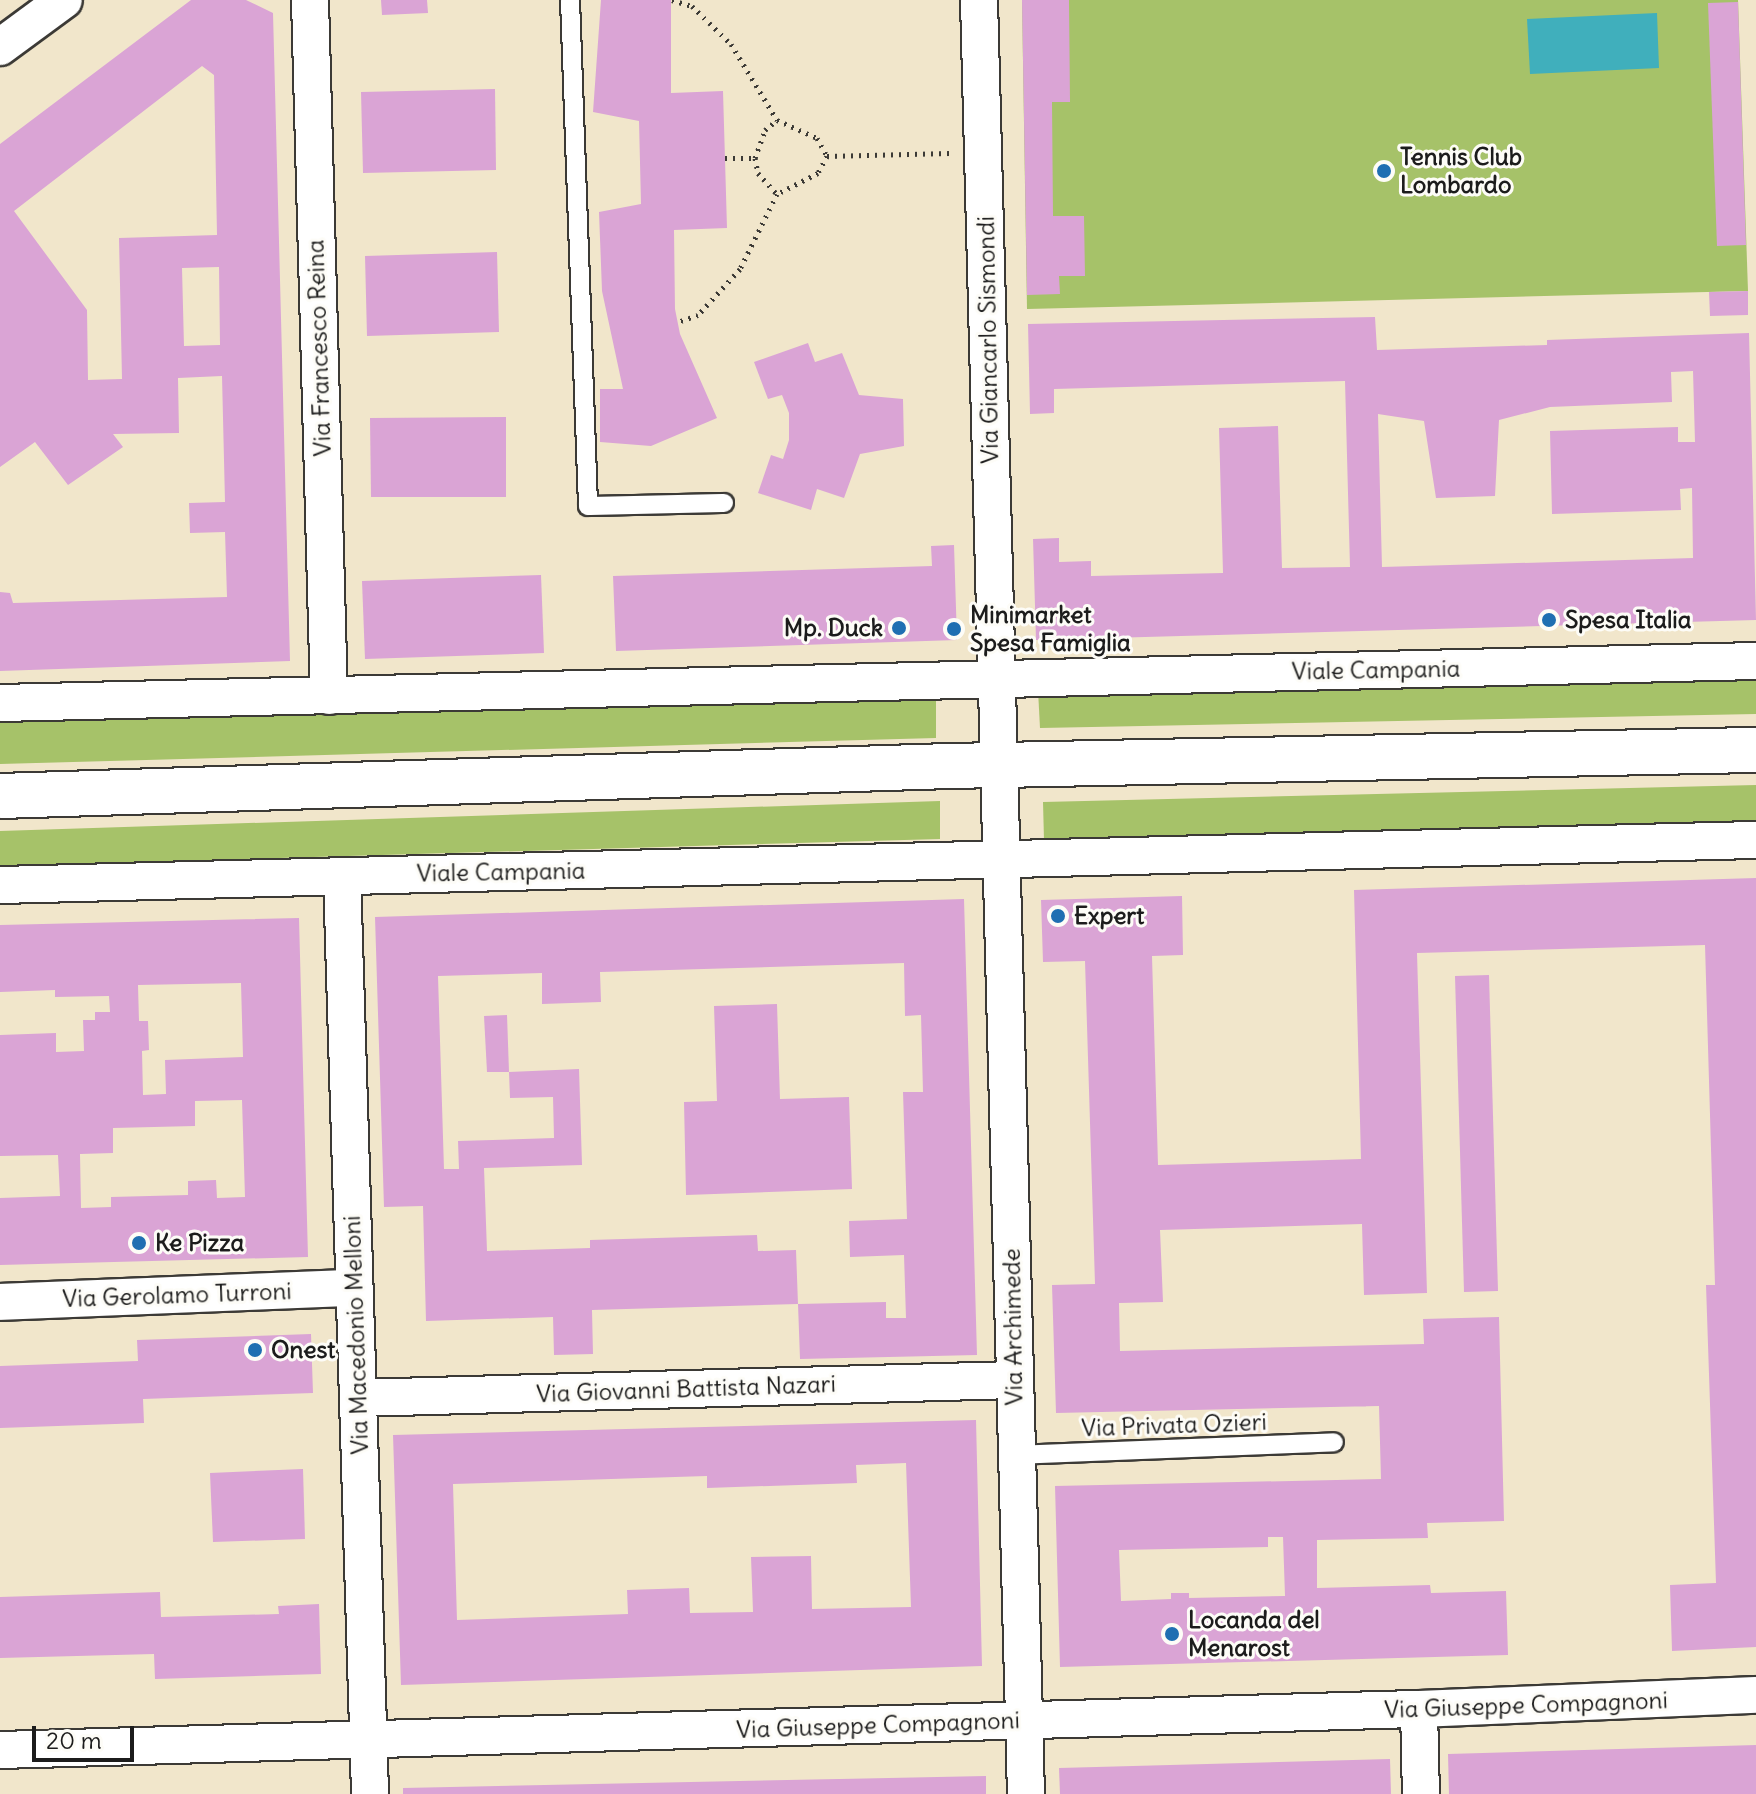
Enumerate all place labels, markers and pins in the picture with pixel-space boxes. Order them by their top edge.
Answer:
place label: Tennis Club Lombardo [1400,143,1522,199]
marker: Tennis Club Lombardo [1375,162,1393,180]
place label: Minimarket Spesa Famiglia [970,601,1131,657]
place label: Spesa Italia [1565,606,1691,634]
marker: Spesa Italia [1540,611,1558,629]
place label: Mp. Duck [784,614,883,642]
marker: Mp. Duck [890,619,908,637]
marker: Minimarket Spesa Famiglia [945,620,963,638]
place label: Expert [1074,902,1144,930]
marker: Expert [1049,907,1067,925]
place label: Ke Pizza [155,1229,244,1257]
marker: Ke Pizza [130,1234,148,1252]
place label: Onest [271,1336,335,1364]
marker: Onest [246,1341,264,1359]
place label: Locanda del Menarost [1188,1606,1320,1662]
marker: Locanda del Menarost [1163,1625,1181,1643]

